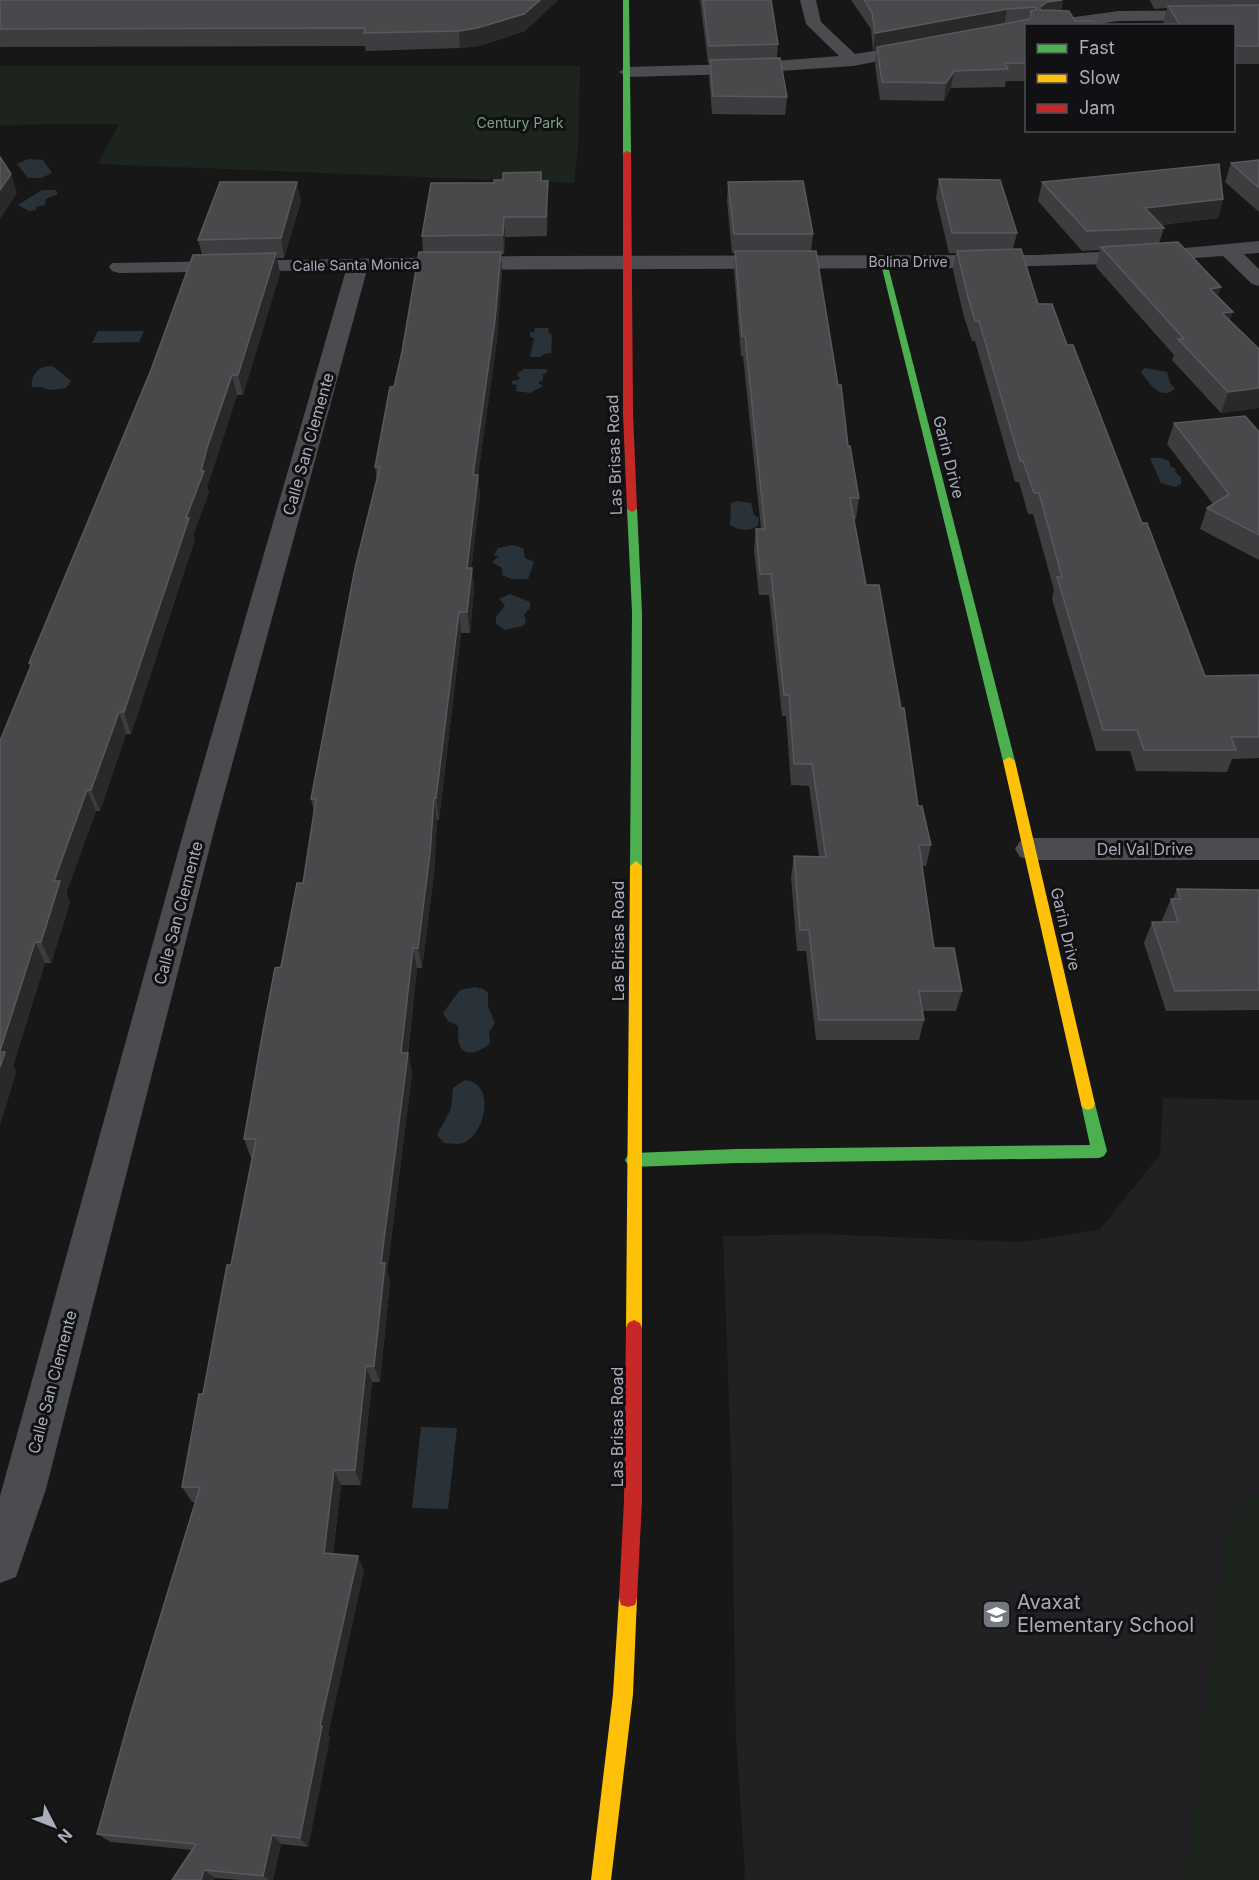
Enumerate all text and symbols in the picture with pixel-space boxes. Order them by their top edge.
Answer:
legend [1025,24,1235,132]
text: Fast [1079,37,1115,58]
text: Slow [1079,67,1120,88]
text: Jam [1079,97,1115,118]
park label: Century Park [477,114,564,131]
street label: Bolina Drive [868,253,948,270]
street label: Calle Santa Monica [292,255,420,274]
street label: Calle San Clemente [278,370,338,518]
street label: Las Brisas Road [602,394,626,516]
street label: Garin Drive [929,413,969,501]
street label: Calle San Clemente [149,839,207,987]
street label: Del Val Drive [1097,839,1193,859]
street label: Las Brisas Road [608,881,628,1001]
street label: Garin Drive [1047,885,1085,973]
street label: Calle San Clemente [23,1308,81,1456]
street label: Las Brisas Road [607,1367,627,1487]
place label: Avaxat Elementary School [1017,1590,1194,1637]
school or university icon: Avaxat Elementary School [980,1598,1012,1630]
north arrow [24,1796,84,1856]
text: N [54,1825,77,1847]

